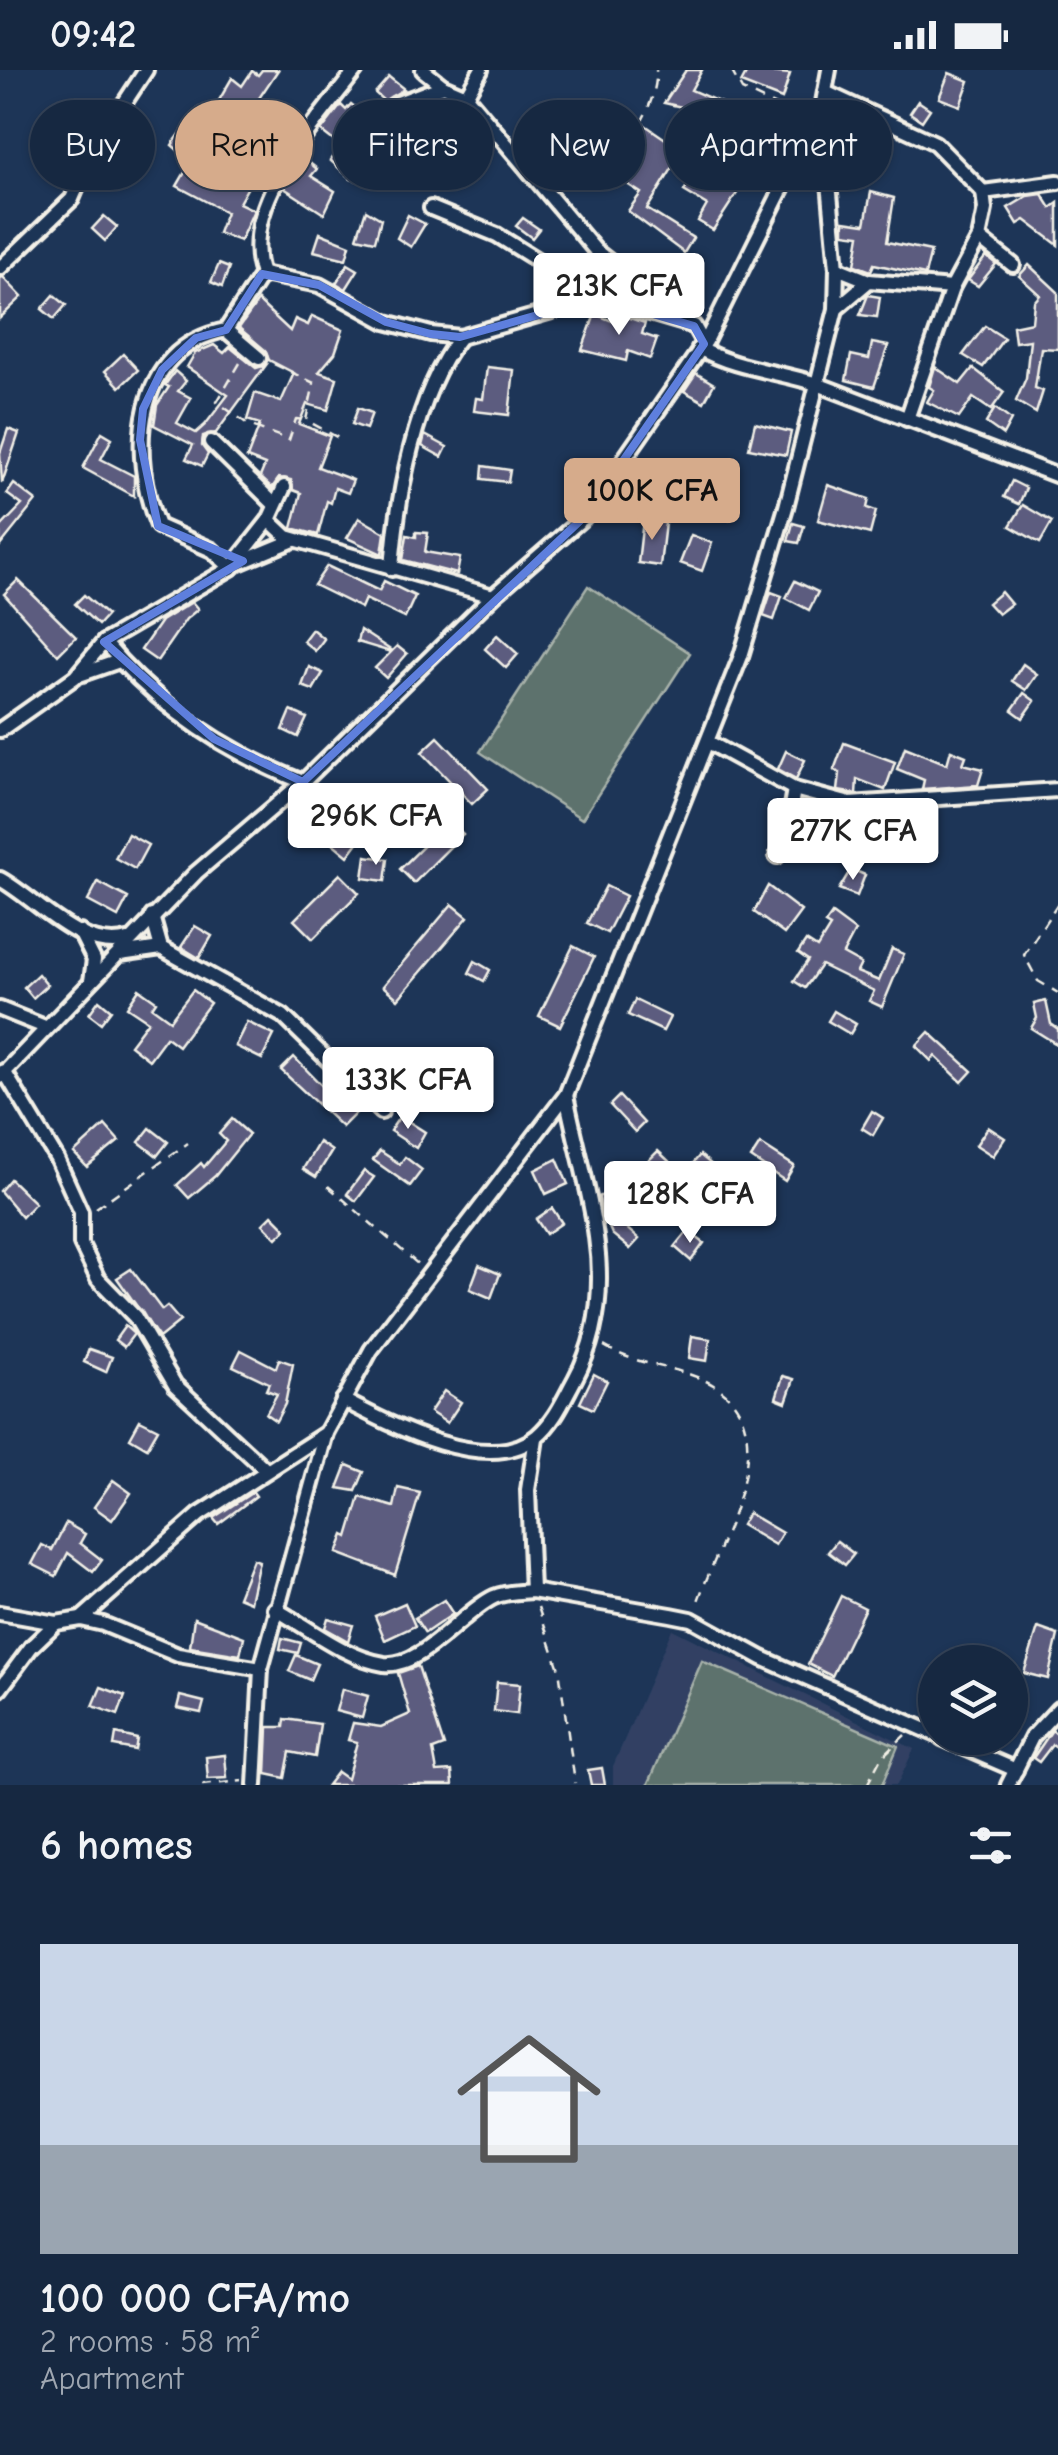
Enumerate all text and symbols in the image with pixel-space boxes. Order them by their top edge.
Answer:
text: 09:42 [50,13,136,57]
chip: Buy [30,100,155,190]
chip: Rent [175,100,313,190]
chip: Filters [333,100,493,190]
chip: New [513,100,645,190]
chip: Apartment [665,100,892,190]
pin: 213K CFA [516,253,722,338]
text: 213K CFA [555,267,683,304]
pin: 100K CFA [549,458,755,543]
text: 100K CFA [586,472,718,509]
pin: 296K CFA [273,783,479,868]
text: 296K CFA [310,797,442,834]
pin: 277K CFA [750,798,956,883]
text: 277K CFA [789,812,917,849]
pin: 133K CFA [305,1047,511,1132]
text: 133K CFA [345,1061,471,1098]
pin: 128K CFA [587,1161,793,1246]
text: 128K CFA [626,1175,754,1212]
map controls [918,1645,1028,1755]
button: layers [918,1645,1028,1755]
icon: filters [963,1818,1018,1873]
text: 6 homes [40,1821,193,1870]
icon: home [439,2009,619,2189]
text: 100 000 CFA/mo [40,2274,350,2323]
text: 2 rooms · 58 m² [40,2323,259,2360]
text: Apartment [40,2360,183,2397]

